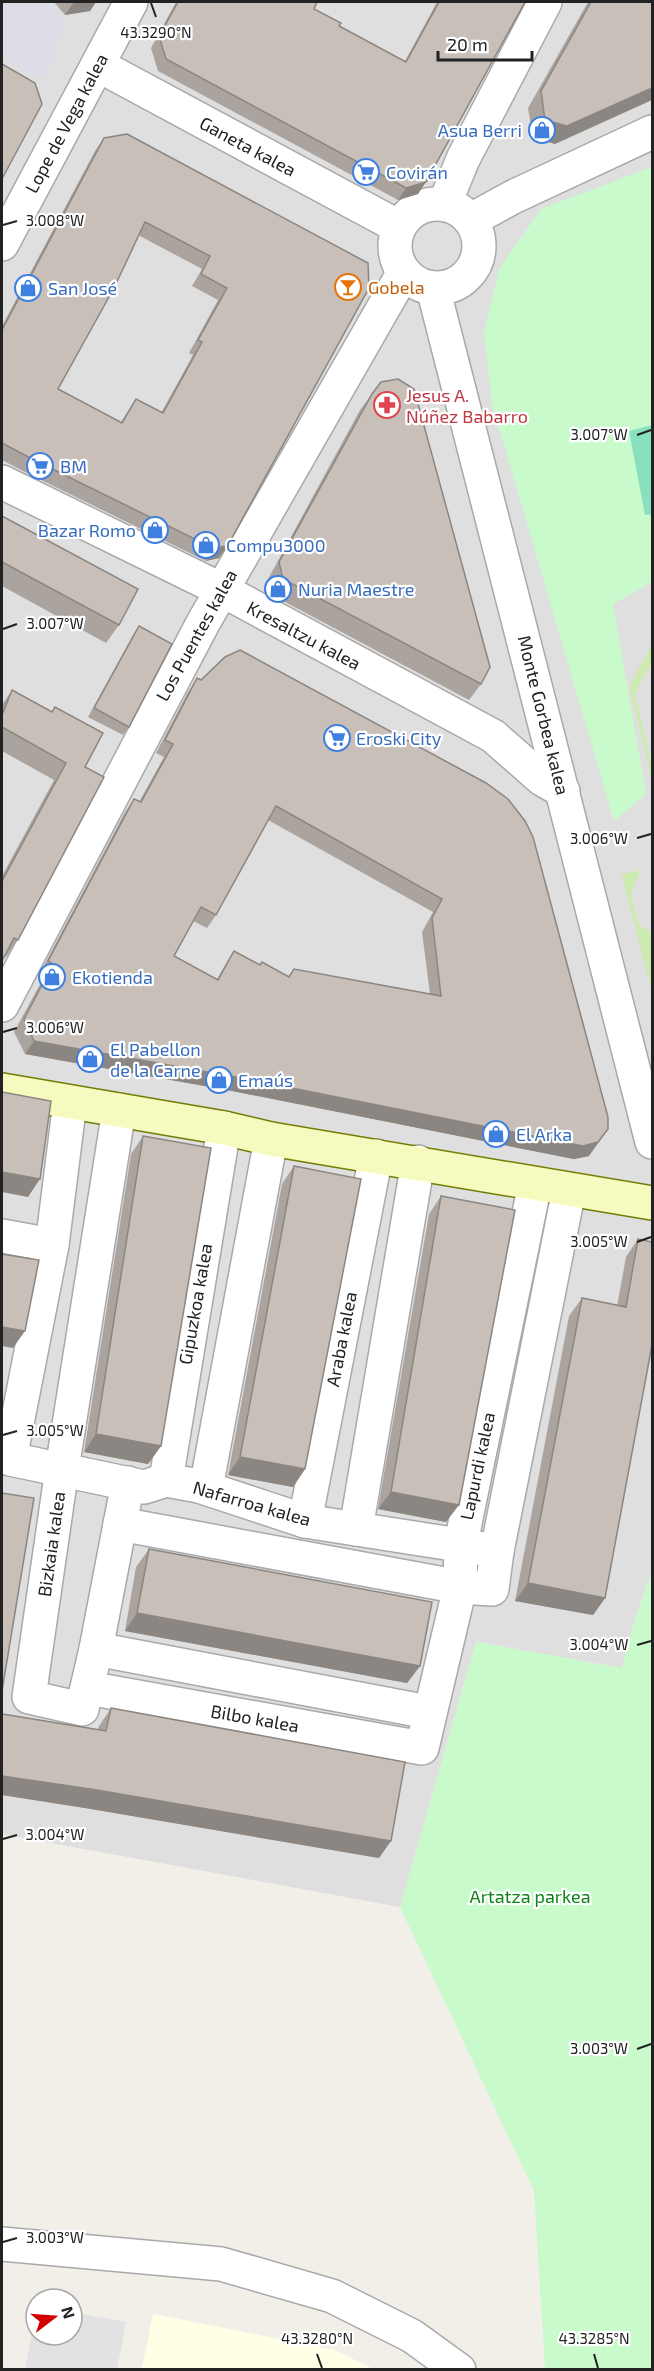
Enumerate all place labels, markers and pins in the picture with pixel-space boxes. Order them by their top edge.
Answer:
shop icon: Asua Berri [527,115,557,145]
place label: Asua Berri [438,119,522,141]
supermarket icon: Covirán [351,157,381,187]
place label: Covirán [386,161,448,183]
bar icon: Gobela [333,272,363,302]
shop icon: San José [13,273,43,303]
place label: Gobela [368,276,425,298]
place label: San José [48,277,117,299]
place label: Jesus A. Núñez Babarro [406,384,528,427]
pharmacy icon: Jesus A. Núñez Babarro [372,390,402,420]
supermarket icon: BM [25,451,55,481]
place label: BM [60,455,87,477]
shop icon: Bazar Romo [140,515,170,545]
place label: Bazar Romo [38,519,136,541]
shop icon: Compu3000 [191,530,221,560]
place label: Compu3000 [226,534,326,556]
shop icon: Nuria Maestre [263,574,293,604]
place label: Nuria Maestre [298,578,415,600]
supermarket icon: Eroski City [322,723,352,753]
place label: Eroski City [356,727,442,749]
shop icon: Ekotienda [37,962,67,992]
place label: Ekotienda [72,966,153,988]
place label: El Pabellon de la Carne [110,1038,201,1081]
shop icon: El Pabellon de la Carne [75,1044,105,1074]
shop icon: Emaús [204,1065,234,1095]
place label: Emaús [238,1069,293,1091]
shop icon: El Arka [481,1119,511,1149]
place label: El Arka [516,1123,572,1145]

